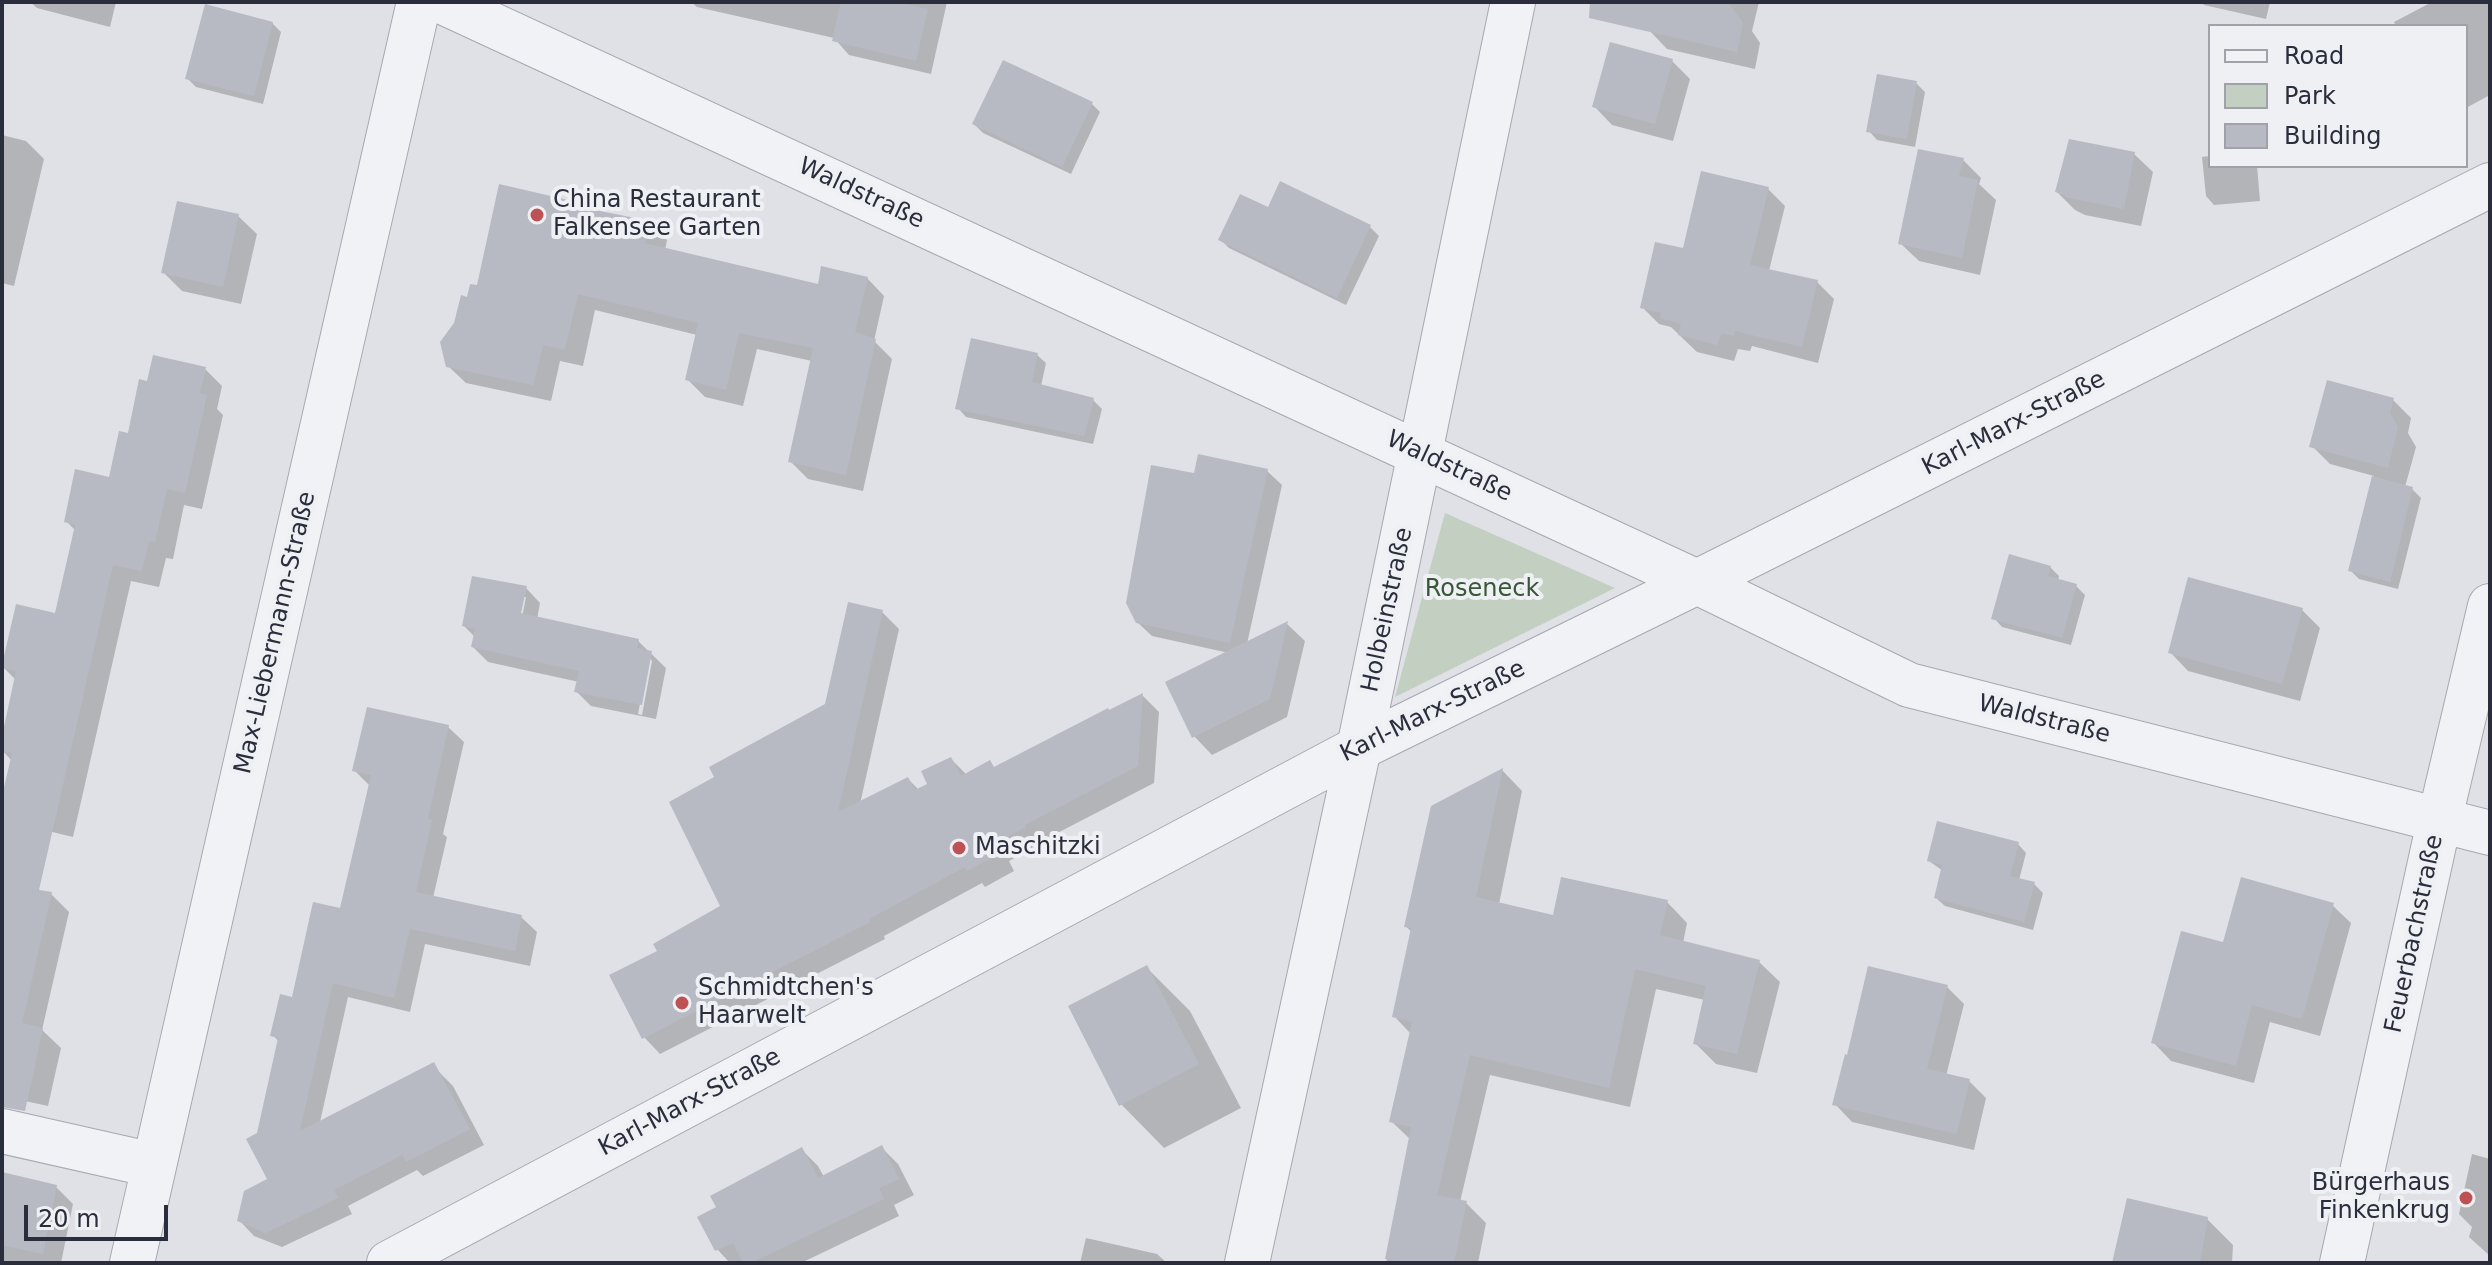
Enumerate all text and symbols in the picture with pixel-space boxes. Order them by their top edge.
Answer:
legend [2208,24,2468,168]
text: Road [2284,42,2344,70]
text: Park [2284,82,2336,110]
text: Building [2284,122,2381,150]
street label: Waldstraße [794,152,928,236]
place label: China Restaurant Falkensee Garten [553,187,761,243]
marker: China Restaurant Falkensee Garten [528,206,546,224]
street label: Karl-Marx-Straße [1918,365,2110,483]
street label: Waldstraße [1382,425,1516,509]
street label: Max-Liebermann-Straße [229,489,323,777]
street label: Holbeinstraße [1356,525,1420,695]
park label: Roseneck [1425,576,1539,604]
street label: Karl-Marx-Straße [1336,655,1530,769]
street label: Waldstraße [1975,690,2113,750]
street label: Feuerbachstraße [2380,832,2450,1036]
place label: Maschitzki [975,834,1101,862]
marker: Maschitzki [950,839,968,857]
place label: Schmidtchen's Haarwelt [698,975,874,1031]
marker: Schmidtchen's Haarwelt [673,994,691,1012]
street label: Karl-Marx-Straße [594,1043,786,1163]
place label: Bürgerhaus Finkenkrug [2312,1170,2450,1226]
scale bar [28,1189,172,1239]
marker: Bürgerhaus Finkenkrug [2457,1189,2475,1207]
text: 20 m [38,1205,100,1233]

